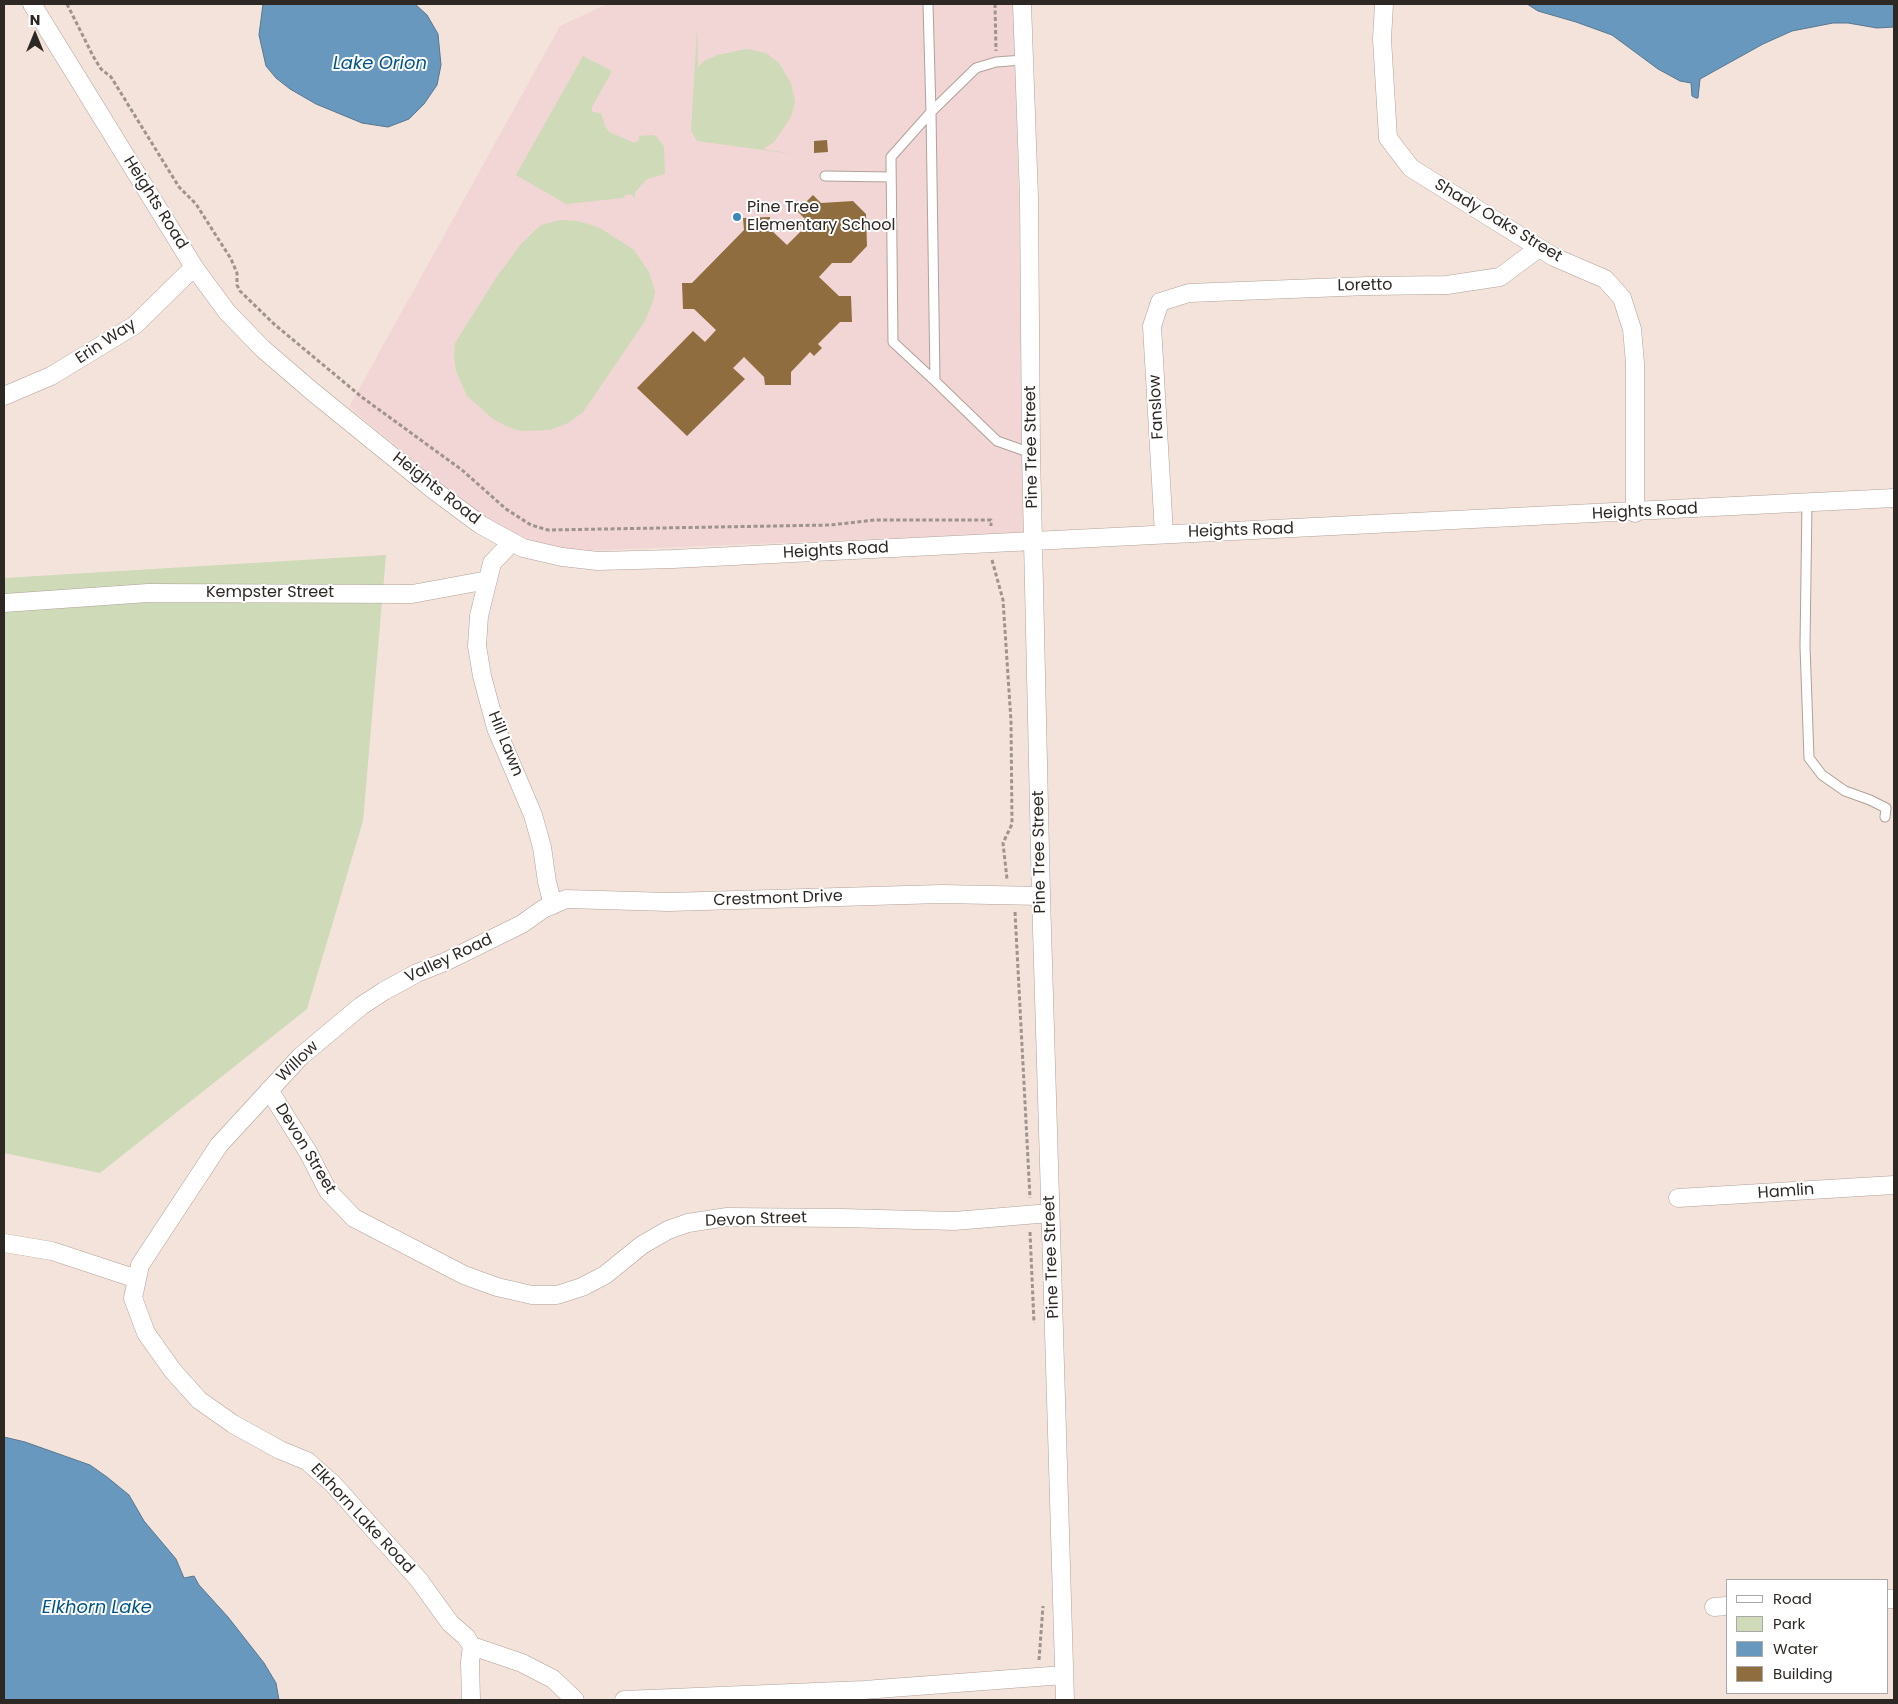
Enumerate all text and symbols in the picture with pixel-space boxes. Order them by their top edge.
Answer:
north arrow [10,10,60,60]
text: N [30,10,40,30]
water label: Lake Orion [333,53,427,75]
street label: Heights Road [119,153,191,253]
street label: Shady Oaks Street [1431,175,1565,267]
place label: Pine Tree Elementary School [747,198,895,236]
marker: Pine Tree Elementary School [731,211,743,223]
street label: Loretto [1337,276,1393,296]
street label: Erin Way [72,315,140,369]
street label: Fanslow [1146,374,1168,440]
street label: Pine Tree Street [1021,385,1043,509]
street label: Heights Road [388,449,484,529]
street label: Heights Road [1592,500,1698,524]
street label: Heights Road [1188,520,1294,542]
street label: Heights Road [783,539,889,563]
street label: Kempster Street [206,583,334,603]
street label: Hill Lawn [483,709,527,779]
street label: Pine Tree Street [1029,790,1051,914]
street label: Crestmont Drive [713,887,843,911]
street label: Valley Road [402,930,496,988]
street label: Willow [273,1037,323,1087]
street label: Devon Street [271,1100,339,1198]
street label: Hamlin [1757,1180,1815,1204]
street label: Pine Tree Street [1040,1195,1064,1319]
street label: Devon Street [705,1209,807,1231]
street label: Elkhorn Lake Road [306,1460,418,1578]
legend [1726,1579,1888,1694]
text: Road [1773,1588,1812,1609]
water label: Elkhorn Lake [42,1597,152,1619]
text: Park [1773,1613,1805,1634]
text: Water [1773,1638,1818,1659]
text: Building [1773,1663,1833,1684]

